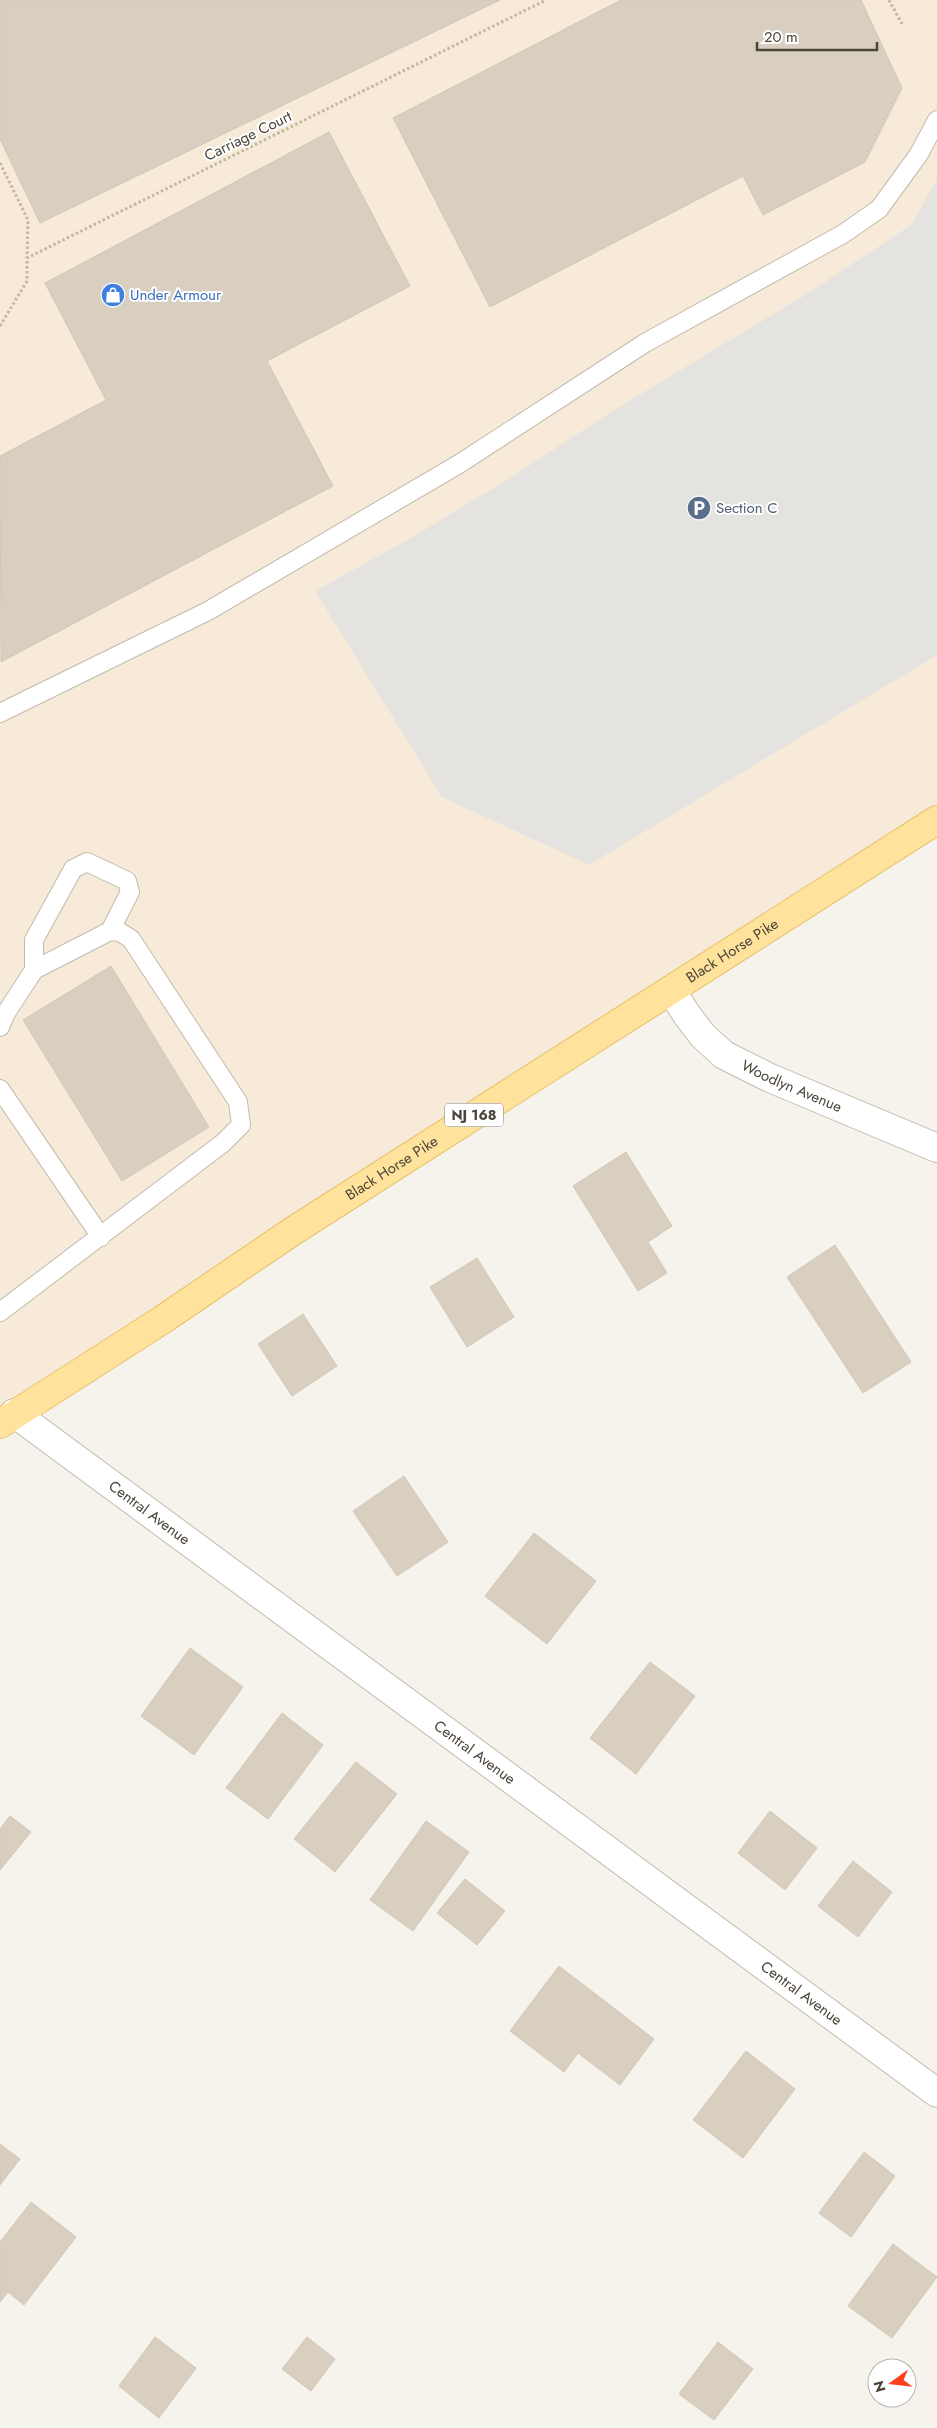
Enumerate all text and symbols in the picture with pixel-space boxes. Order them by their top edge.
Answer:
scale bar [757,20,877,52]
text: 20 m [764,26,798,48]
street label: Carriage Court [201,105,296,167]
shop icon: Under Armour [100,282,126,308]
place label: Under Armour [130,284,222,306]
parking icon: Section C [686,495,712,521]
place label: Section C [716,497,777,519]
street label: Black Horse Pike [682,913,783,988]
street label: Woodlyn Avenue [738,1054,846,1118]
road number: NJ 168 [445,1104,503,1126]
street label: Black Horse Pike [341,1130,443,1206]
street label: Central Avenue [104,1475,195,1550]
street label: Central Avenue [429,1715,520,1790]
street label: Central Avenue [756,1956,847,2031]
north arrow [867,2358,917,2408]
text: N [868,2378,891,2394]

